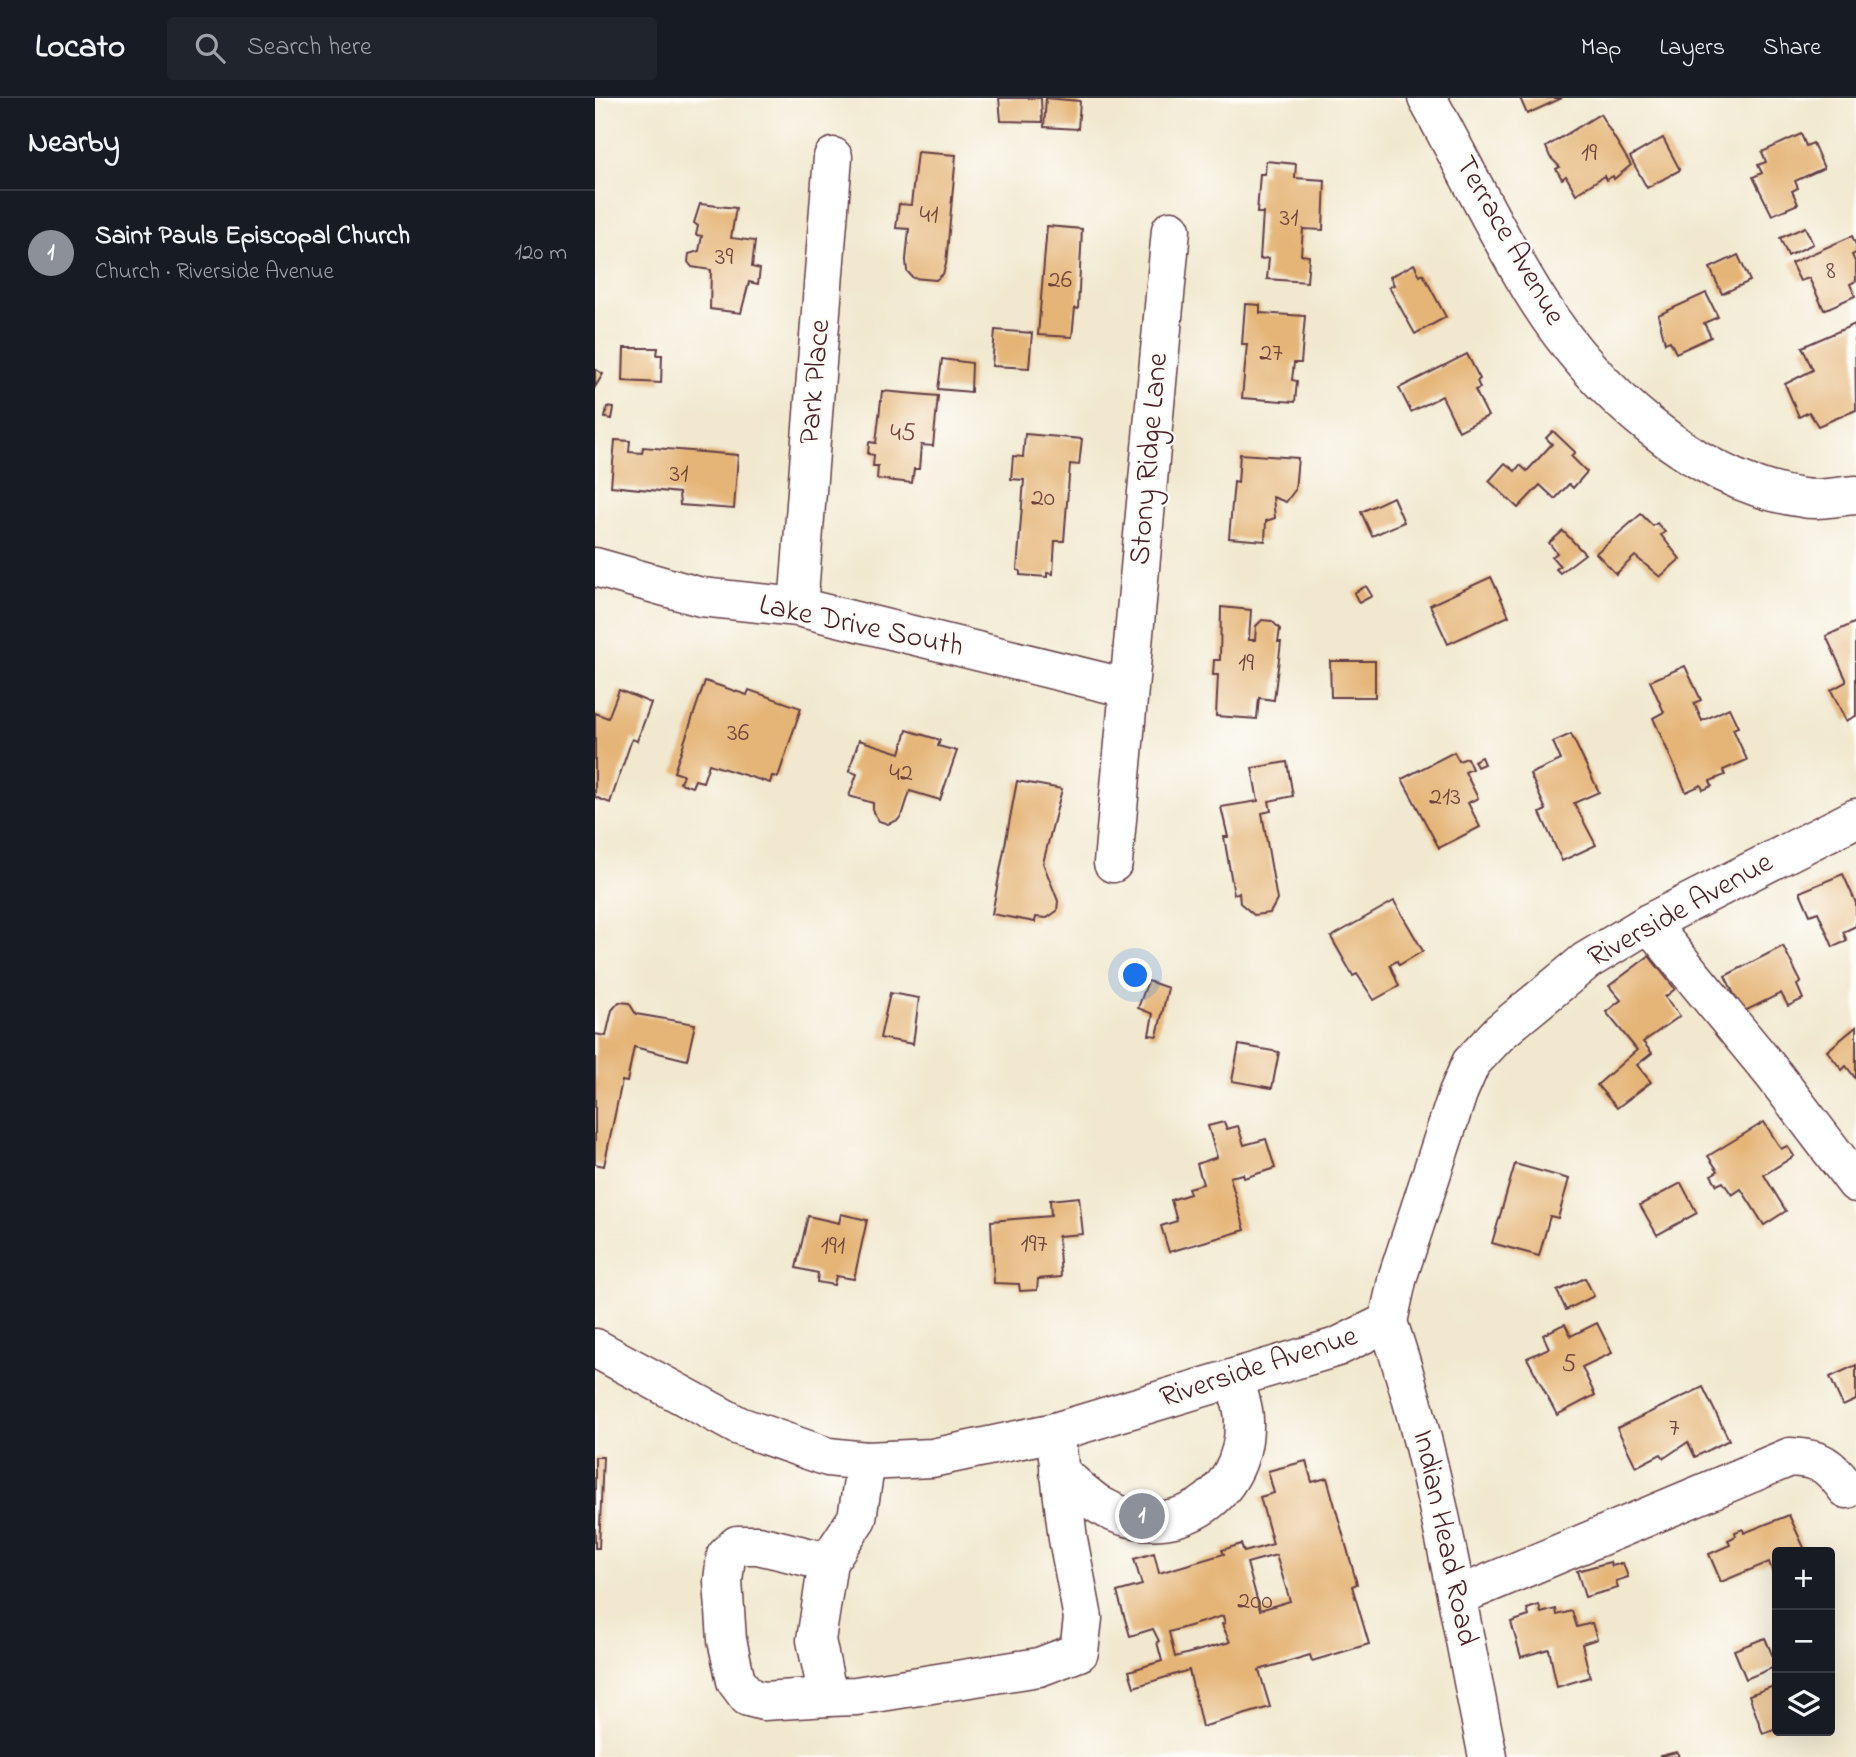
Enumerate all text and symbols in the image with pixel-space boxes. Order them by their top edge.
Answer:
search box [167,17,657,80]
text: Locato [35,24,125,72]
icon: search [191,29,229,67]
text: Search here [247,29,372,67]
text: Map [1581,31,1621,66]
text: Layers [1659,31,1725,66]
text: Share [1763,31,1821,66]
text: Nearby [28,122,120,166]
house number: 19 [1581,135,1597,173]
street label: Terrace Avenue [1443,148,1576,334]
house number: 41 [920,197,938,235]
house number: 31 [1279,200,1299,238]
text: Saint Pauls Episcopal Church [95,218,410,256]
text: 1 [47,237,55,270]
text: 120 m [515,237,567,270]
house number: 39 [715,239,733,277]
house number: 8 [1826,253,1836,291]
text: Church · Riverside Avenue [95,256,334,289]
house number: 26 [1048,262,1072,300]
street label: Park Place [789,317,843,446]
house number: 27 [1259,335,1283,373]
street label: Stony Ridge Lane [1119,351,1181,567]
house number: 45 [890,415,916,453]
house number: 31 [669,456,689,494]
house number: 20 [1031,480,1055,518]
street label: Lake Drive South [755,584,967,670]
house number: 19 [1238,645,1254,683]
house number: 36 [727,715,749,753]
house number: 42 [889,755,913,793]
house number: 213 [1429,779,1461,817]
street label: Riverside Avenue [1581,842,1782,980]
your location [1118,958,1152,992]
house number: 197 [1021,1226,1048,1264]
house number: 191 [821,1228,845,1266]
street label: Riverside Avenue [1155,1315,1364,1421]
house number: 5 [1562,1346,1577,1384]
house number: 7 [1669,1410,1680,1448]
street label: Indian Head Road [1400,1426,1488,1650]
pin: 1 [1119,1490,1165,1542]
map controls [1772,1547,1835,1736]
button: + [1772,1547,1835,1610]
house number: 200 [1237,1583,1273,1621]
button: − [1772,1610,1835,1673]
button: layers [1772,1673,1835,1736]

